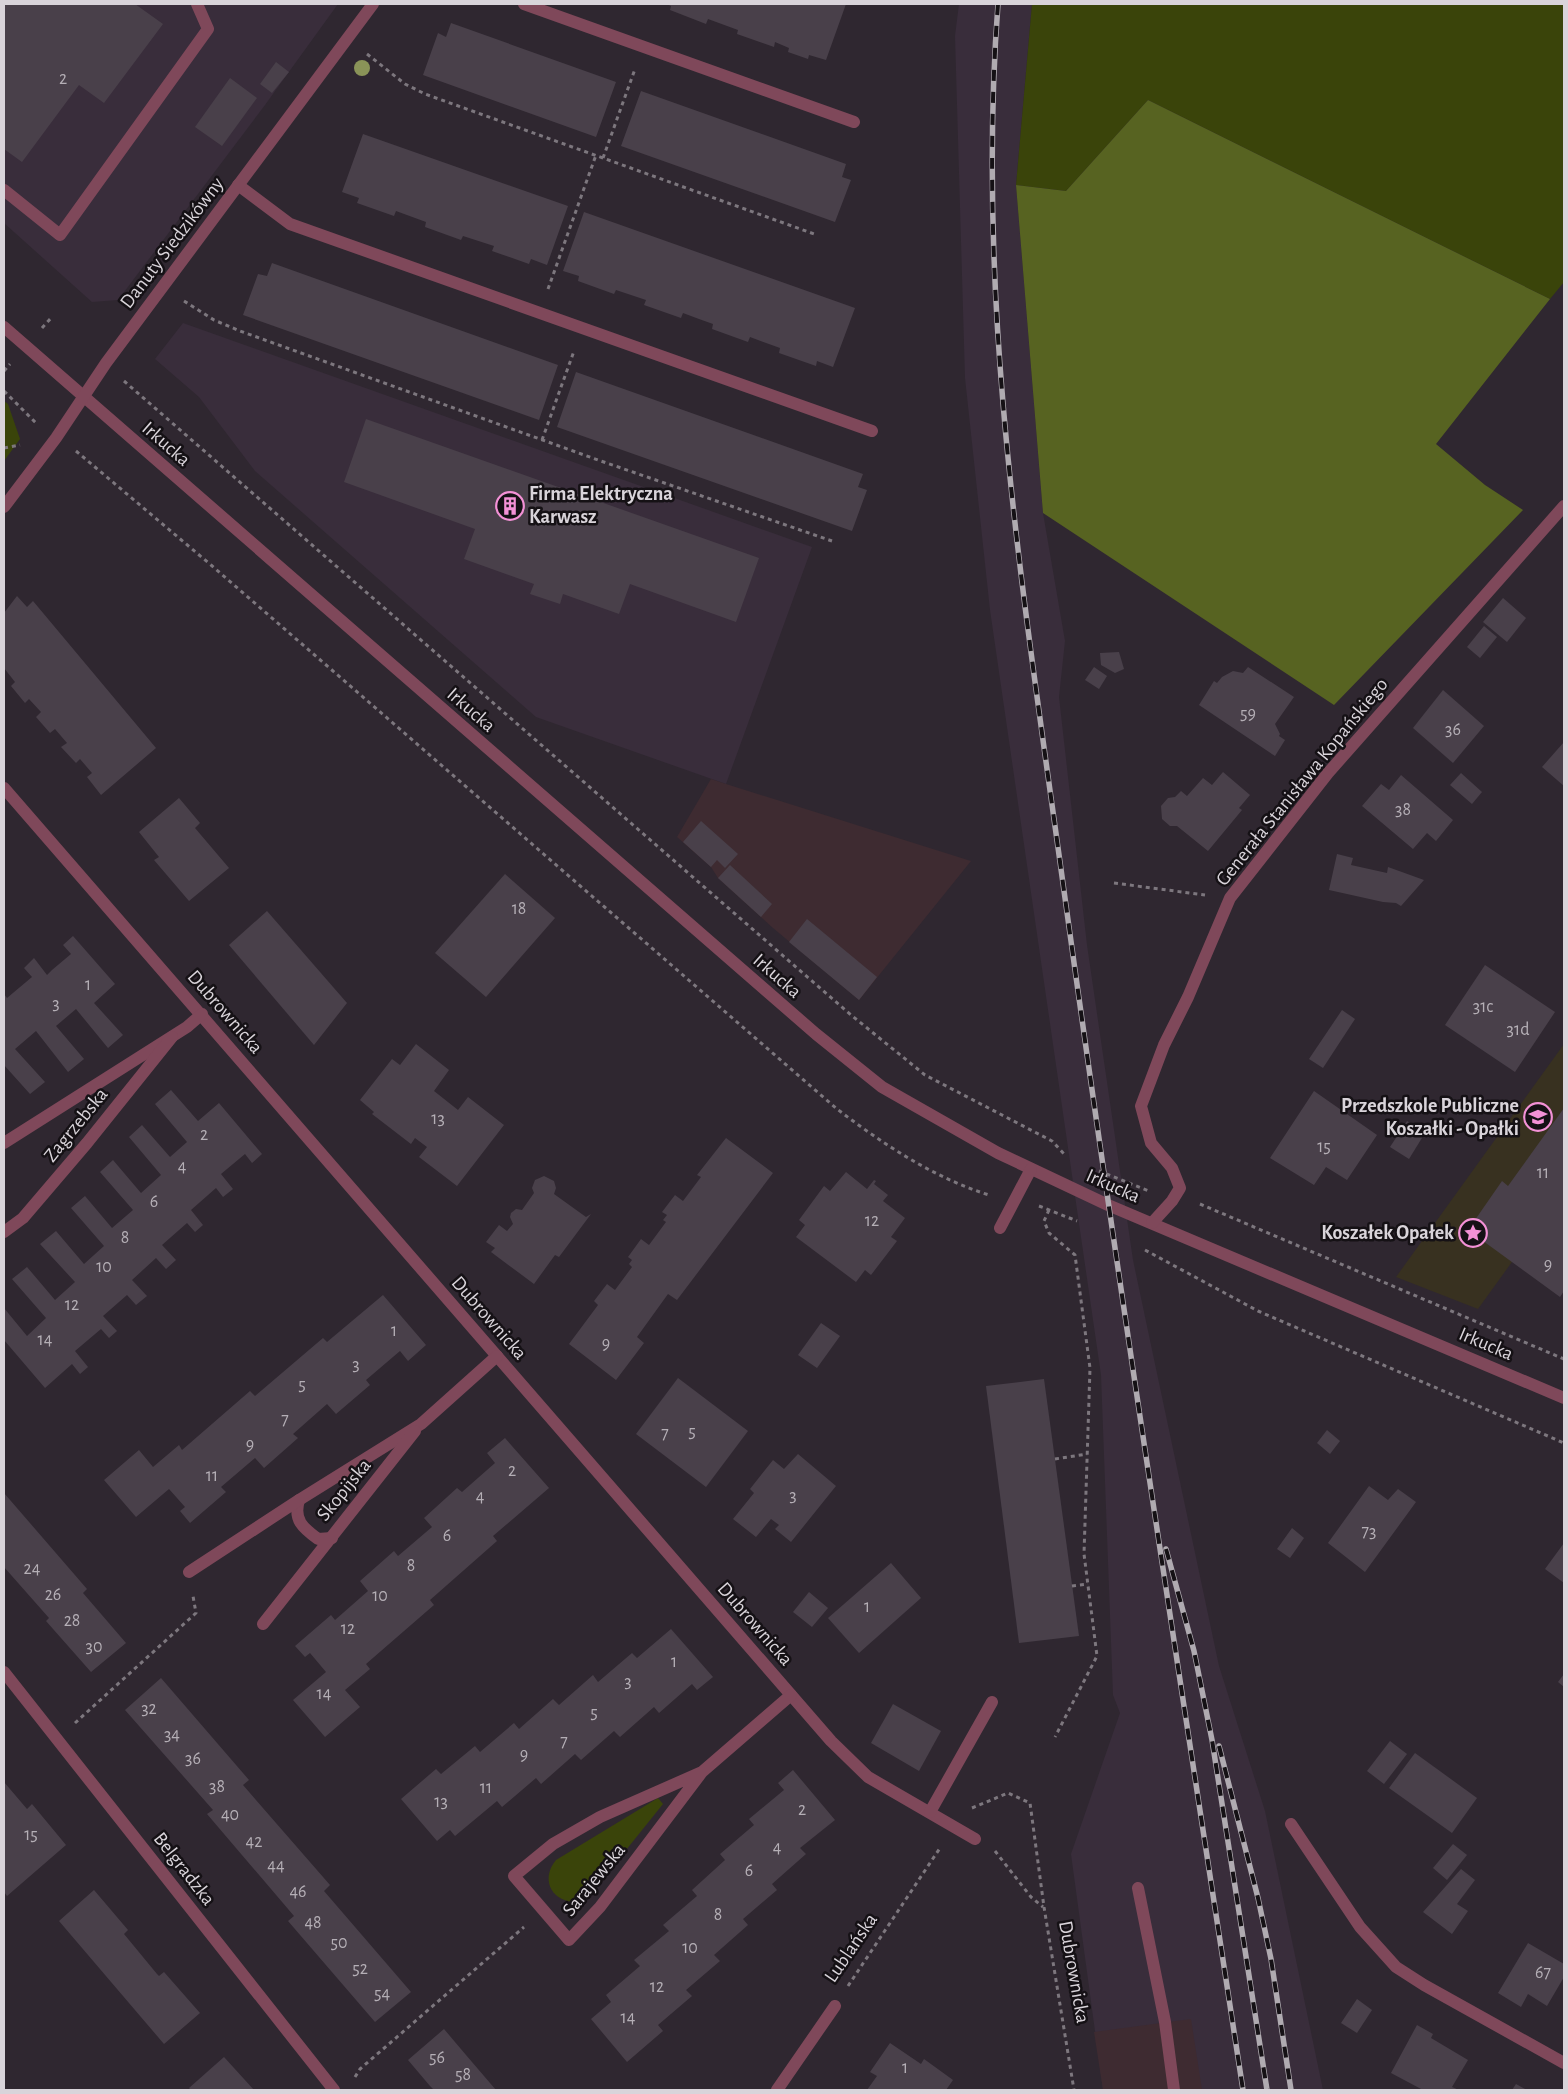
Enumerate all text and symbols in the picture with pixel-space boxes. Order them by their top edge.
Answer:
house number: 2 [59,70,67,88]
street label: Danuty Siedzikówny [116,174,228,312]
street label: Irkucka [138,418,194,470]
place label: Firma Elektryczna Karwasz [529,484,673,527]
building icon: Firma Elektryczna Karwasz [495,491,525,521]
street label: Generała Stanisława Kopańskiego [1212,674,1392,890]
street label: Irkucka [443,684,499,736]
house number: 59 [1240,705,1256,723]
house number: 36 [1445,721,1461,739]
house number: 38 [1395,801,1411,819]
house number: 18 [512,900,526,918]
street label: Irkucka [749,950,805,1002]
street label: Dubrownicka [184,966,266,1058]
house number: 1 [85,976,91,994]
house number: 3 [52,995,60,1013]
house number: 31c [1473,998,1493,1016]
house number: 31d [1507,1021,1529,1039]
street label: Zagrzebska [40,1084,112,1166]
place label: Przedszkole Publiczne Koszałki - Opałki [1341,1096,1519,1139]
school or university icon: Przedszkole Publiczne Koszałki - Opałki [1523,1102,1553,1132]
house number: 13 [431,1110,445,1128]
house number: 2 [200,1126,208,1144]
house number: 15 [1317,1138,1331,1156]
house number: 4 [178,1158,187,1176]
house number: 11 [1537,1164,1549,1182]
street label: Irkucka [1083,1165,1143,1207]
house number: 6 [150,1193,158,1211]
house number: 12 [865,1212,879,1230]
place icon: Koszałek Opałek [1458,1218,1488,1248]
place label: Koszałek Opałek [1321,1223,1454,1243]
house number: 8 [121,1229,129,1247]
house number: 9 [1544,1256,1552,1274]
house number: 10 [96,1258,112,1276]
street label: Dubrownicka [448,1272,530,1364]
house number: 12 [65,1296,79,1314]
house number: 1 [391,1322,397,1340]
street label: Irkucka [1456,1324,1516,1364]
house number: 14 [38,1331,53,1349]
house number: 9 [602,1335,610,1353]
house number: 3 [352,1356,360,1374]
house number: 5 [298,1376,306,1394]
house number: 7 [281,1411,289,1429]
house number: 5 [688,1423,696,1441]
house number: 7 [661,1425,669,1443]
house number: 9 [246,1436,254,1454]
street label: Skopijska [313,1455,375,1525]
house number: 2 [508,1462,516,1480]
house number: 11 [206,1467,218,1485]
house number: 3 [789,1487,797,1505]
house number: 4 [476,1488,485,1506]
house number: 73 [1362,1523,1376,1541]
house number: 6 [443,1527,451,1545]
house number: 8 [407,1557,415,1575]
house number: 24 [24,1560,41,1578]
street label: Dubrownicka [714,1578,796,1670]
house number: 26 [45,1586,61,1604]
house number: 10 [372,1587,388,1605]
house number: 1 [864,1598,870,1616]
house number: 28 [64,1612,80,1630]
house number: 12 [341,1620,355,1638]
house number: 30 [86,1638,102,1656]
house number: 1 [671,1653,677,1671]
house number: 3 [624,1673,632,1691]
house number: 14 [317,1685,332,1703]
house number: 32 [141,1700,157,1718]
house number: 5 [590,1704,598,1722]
house number: 34 [164,1726,180,1744]
house number: 7 [560,1733,568,1751]
house number: 9 [520,1746,528,1764]
house number: 36 [185,1750,201,1768]
house number: 38 [209,1778,225,1796]
house number: 11 [480,1779,492,1797]
house number: 13 [434,1793,448,1811]
house number: 2 [798,1801,806,1819]
house number: 40 [221,1806,239,1824]
house number: 15 [24,1826,38,1844]
street label: Belgradzka [149,1829,219,1909]
house number: 42 [246,1833,262,1851]
house number: 4 [773,1839,782,1857]
street label: Sarajewska [559,1840,629,1920]
house number: 44 [267,1857,285,1875]
house number: 6 [745,1862,753,1880]
house number: 46 [289,1883,307,1901]
house number: 8 [714,1906,722,1924]
street label: Lublańska [821,1910,881,1986]
house number: 48 [304,1914,322,1932]
street label: Dubrownicka [1055,1919,1093,2025]
house number: 50 [330,1934,348,1952]
house number: 10 [682,1939,698,1957]
house number: 52 [352,1960,368,1978]
house number: 67 [1535,1964,1551,1982]
house number: 12 [650,1978,664,1996]
house number: 54 [374,1985,390,2003]
house number: 14 [621,2009,636,2027]
house number: 56 [429,2049,445,2067]
house number: 1 [902,2059,908,2077]
house number: 58 [455,2066,471,2084]

